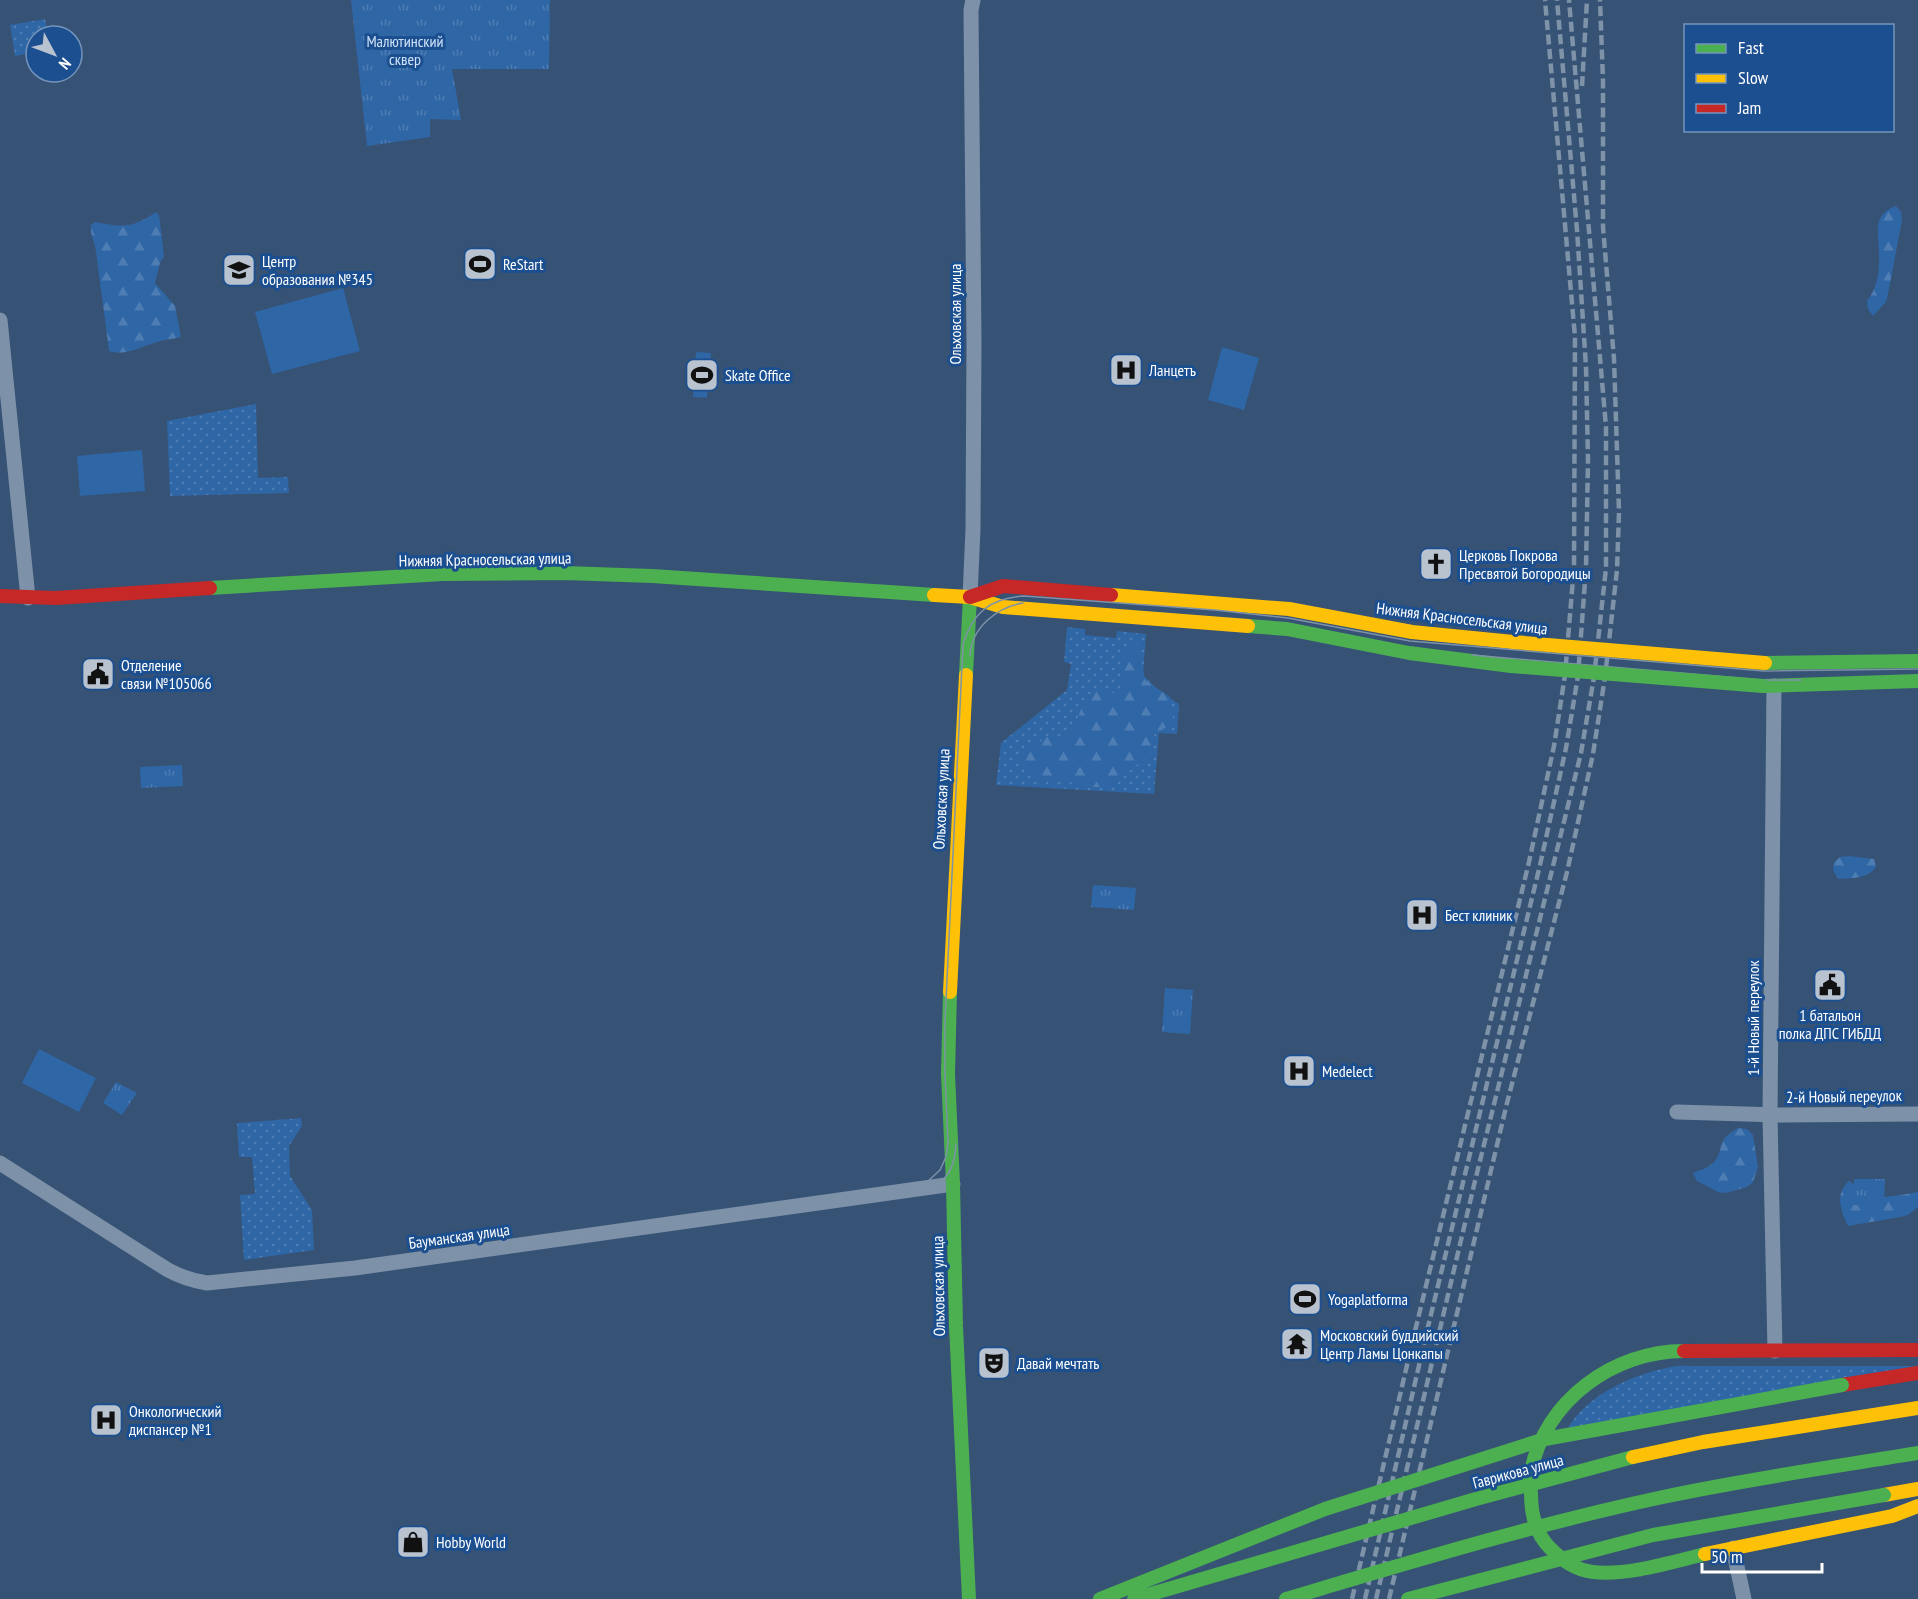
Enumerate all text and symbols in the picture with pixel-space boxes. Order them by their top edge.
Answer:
north arrow [24,24,84,84]
legend [1684,24,1894,132]
park label: Малютинский сквер [366,31,444,69]
text: Fast [1738,36,1764,59]
text: N [55,54,76,74]
text: Slow [1738,66,1769,89]
text: Jam [1737,96,1761,119]
sports icon: ReStart [462,246,498,282]
place label: Центр образования №345 [262,251,373,289]
school or university icon: Центр образования №345 [221,252,257,288]
place label: ReStart [503,254,544,274]
street label: Ольховская улица [945,264,965,364]
hospital icon: Ланцетъ [1108,352,1144,388]
sports icon: Skate Office [684,357,720,393]
place label: Ланцетъ [1148,360,1196,380]
place label: Skate Office [725,365,791,385]
place label: Церковь Покрова Пресвятой Богородицы [1459,545,1591,583]
church icon: Церковь Покрова Пресвятой Богородицы [1418,546,1454,582]
street label: Нижняя Красносельская улица [399,547,571,571]
street label: Нижняя Красносельская улица [1375,598,1549,638]
place label: Отделение связи №105066 [121,655,212,693]
public building icon: Отделение связи №105066 [80,656,116,692]
street label: Ольховская улица [928,748,954,850]
hospital icon: Бест клиник [1404,897,1440,933]
place label: Бест клиник [1445,905,1513,925]
street label: 1-й Новый переулок [1743,959,1763,1076]
public building icon: 1 батальон полка ДПС ГИБДД [1812,967,1848,1003]
place label: 1 батальон полка ДПС ГИБДД [1779,1005,1882,1043]
hospital icon: Medelect [1281,1053,1317,1089]
place label: Medelect [1322,1061,1373,1081]
street label: 2-й Новый переулок [1786,1085,1903,1107]
street label: Бауманская улица [407,1219,511,1253]
street label: Ольховская улица [927,1235,949,1337]
sports icon: Yogaplatforma [1287,1281,1323,1317]
place label: Yogaplatforma [1328,1289,1408,1309]
place label: Московский буддийский Центр Ламы Цонкапы [1320,1325,1458,1363]
temple icon: Московский буддийский Центр Ламы Цонкапы [1279,1326,1315,1362]
theatre icon: Давай мечтать [976,1345,1012,1381]
place label: Давай мечтать [1017,1353,1099,1373]
place label: Онкологический диспансер №1 [129,1401,222,1439]
hospital icon: Онкологический диспансер №1 [88,1402,124,1438]
street label: Гаврикова улица [1470,1449,1566,1493]
shop icon: Hobby World [395,1524,431,1560]
place label: Hobby World [436,1532,506,1552]
scale bar [1702,1536,1822,1574]
text: 50 m [1711,1545,1743,1568]

